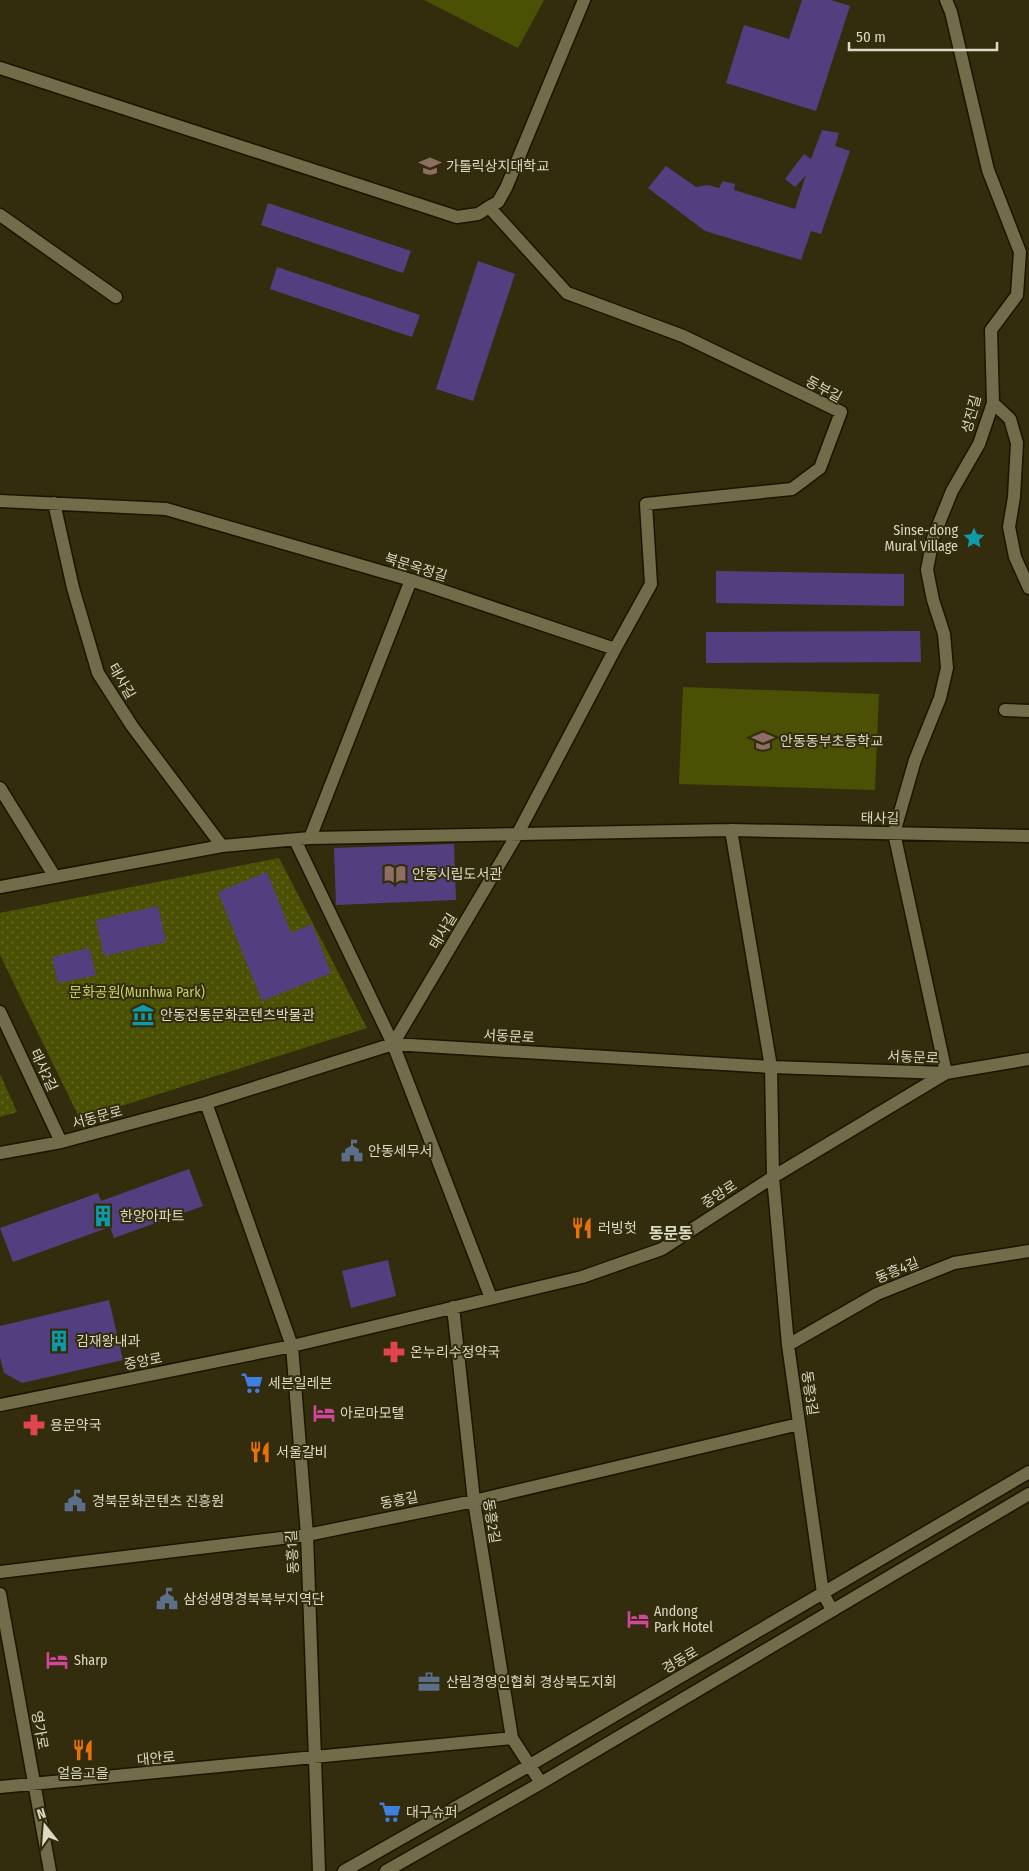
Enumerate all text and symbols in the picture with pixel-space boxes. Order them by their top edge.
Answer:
scale bar [849,20,996,52]
text: 50 m [856,28,886,46]
school or university icon: 가톨릭상지대학교 [417,153,443,179]
place label: 가톨릭상지대학교 [446,158,549,175]
street label: 동부길 [803,373,845,406]
street label: 성진길 [958,393,985,435]
place label: Sinse-dong Mural Village [885,522,958,555]
place icon: Sinse-dong Mural Village [961,525,987,551]
street label: 북문옥정길 [383,550,449,585]
street label: 태사길 [105,660,139,702]
school or university icon: 안동동부초등학교 [750,728,776,754]
place label: 안동동부초등학교 [780,733,883,750]
street label: 태사길 [861,810,899,827]
library icon: 안동시립도서관 [382,861,408,887]
place label: 안동시립도서관 [412,866,502,883]
street label: 태사길 [426,910,461,952]
park label: 문화공원(Munhwa Park) [69,984,205,1001]
museum icon: 안동전통문화콘텐츠박물관 [130,1002,156,1028]
place label: 안동전통문화콘텐츠박물관 [160,1007,315,1024]
street label: 서동문로 [483,1027,535,1046]
street label: 태사2길 [26,1046,61,1094]
street label: 서동문로 [887,1048,939,1067]
street label: 서동문로 [70,1103,124,1132]
public building icon: 안동세무서 [339,1138,365,1164]
place label: 안동세무서 [368,1143,432,1160]
street label: 중앙로 [698,1177,740,1212]
building icon: 한양아파트 [90,1203,116,1229]
place label: 한양아파트 [120,1208,185,1225]
restaurant icon: 러빙헛 [569,1215,595,1241]
place label: 러빙헛 [598,1220,637,1237]
district label: 동문동 [649,1224,693,1243]
street label: 동흥4길 [873,1254,921,1287]
building icon: 김재왕내과 [46,1328,72,1354]
place label: 김재왕내과 [76,1333,141,1350]
pharmacy icon: 온누리수정약국 [381,1339,407,1365]
place label: 온누리수정약국 [410,1344,500,1361]
street label: 중앙로 [123,1349,164,1374]
supermarket icon: 세븐일레븐 [239,1370,265,1396]
street label: 동흥3길 [798,1370,821,1417]
place label: 세븐일레븐 [268,1375,333,1392]
hotel icon: 아로마모텔 [311,1400,337,1426]
place label: 아로마모텔 [340,1405,404,1422]
pharmacy icon: 용문약국 [21,1412,47,1438]
place label: 용문약국 [50,1417,102,1434]
restaurant icon: 서울갈비 [247,1439,273,1465]
place label: 서울갈비 [276,1444,328,1461]
public building icon: 경북문화콘텐츠 진흥원 [62,1488,88,1514]
street label: 동흥길 [379,1488,420,1513]
place label: 경북문화콘텐츠 진흥원 [92,1493,224,1510]
street label: 동흥2길 [480,1498,503,1545]
street label: 동흥1길 [283,1530,302,1574]
public building icon: 삼성생명경북북부지역단 [154,1586,180,1612]
place label: 삼성생명경북북부지역단 [183,1591,325,1608]
place label: Andong Park Hotel [654,1603,713,1636]
hotel icon: Andong Park Hotel [625,1606,651,1632]
street label: 경동로 [659,1643,701,1677]
hotel icon: Sharp [44,1647,70,1673]
place label: Sharp [74,1652,108,1669]
office icon: 산림경영인협회 경상북도지회 [416,1669,442,1695]
place label: 산림경영인협회 경상북도지회 [446,1674,617,1691]
street label: 영가로 [28,1710,51,1751]
restaurant icon: 얼음고을 [70,1737,96,1763]
street label: 대안로 [136,1748,176,1769]
place label: 얼음고을 [57,1765,109,1782]
supermarket icon: 대구슈퍼 [377,1799,403,1825]
north arrow [20,1801,70,1851]
place label: 대구슈퍼 [406,1804,458,1821]
text: N [35,1805,48,1823]

